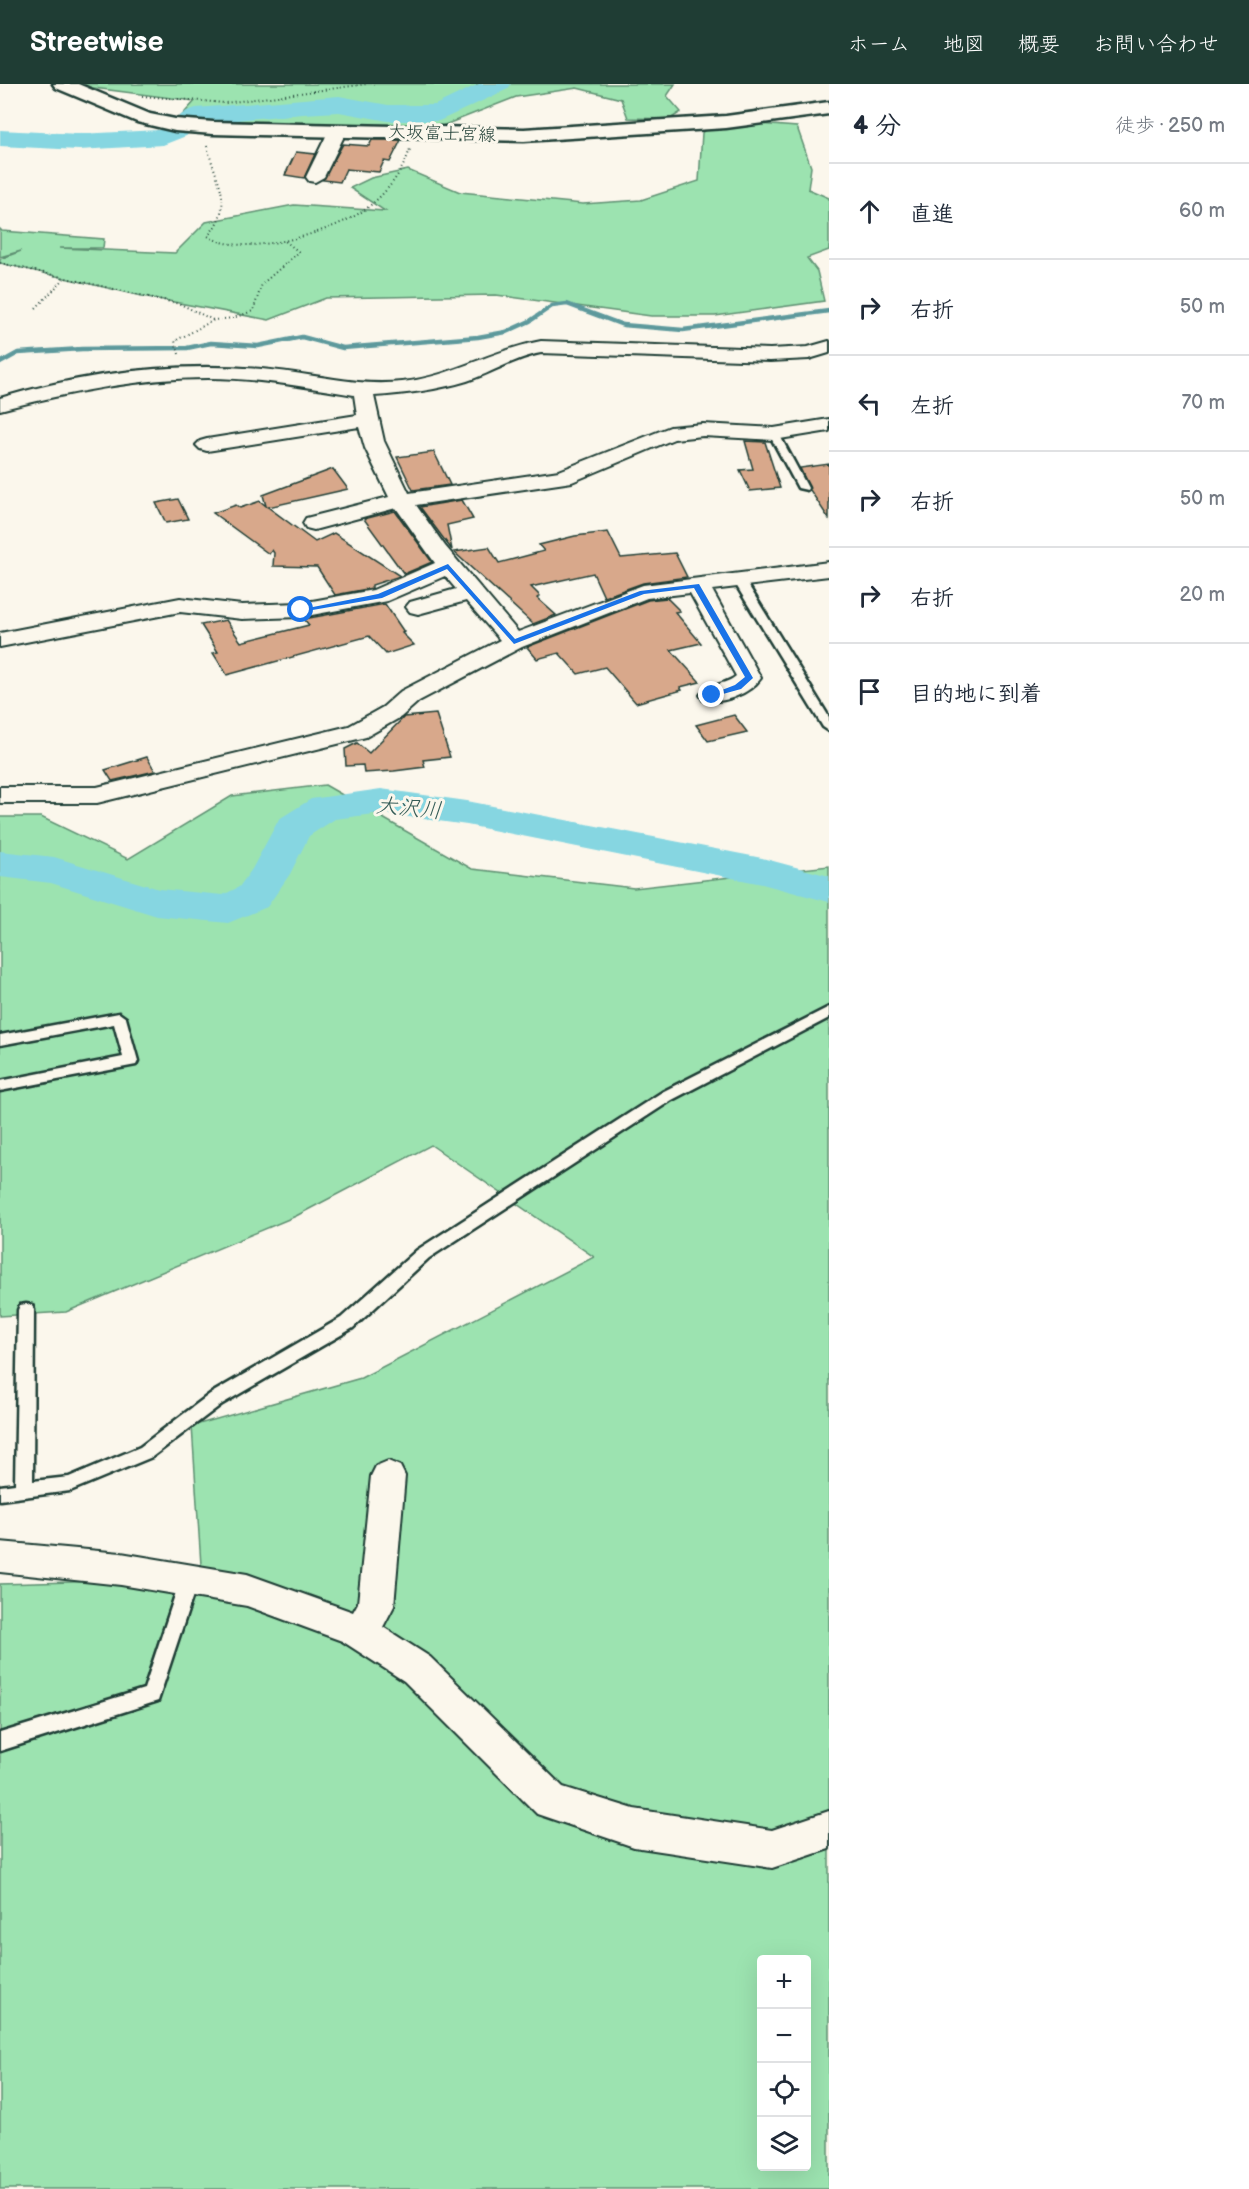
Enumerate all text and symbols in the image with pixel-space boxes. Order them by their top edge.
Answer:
text: Streetwise [30,26,163,59]
text: ホーム [848,32,910,57]
text: 地図 [943,32,985,57]
text: 概要 [1018,32,1060,57]
text: お問い合わせ [1093,32,1219,57]
text: 4 分 [853,111,901,142]
text: 徒歩 · 250 m [1115,114,1225,138]
street label: 大坂富士宮線 [388,121,496,146]
icon: ahead [853,195,886,228]
text: 60 m [1179,199,1225,223]
text: 直進 [910,201,954,228]
icon: right [853,291,886,324]
text: 50 m [1180,295,1225,319]
text: 右折 [910,297,954,324]
icon: left [853,387,886,420]
text: 70 m [1181,391,1225,415]
text: 左折 [910,393,954,420]
icon: right [853,483,886,516]
text: 50 m [1180,487,1225,511]
text: 右折 [910,489,954,516]
icon: right [853,579,886,612]
text: 20 m [1180,583,1225,607]
text: 右折 [910,585,954,612]
route start [287,596,313,622]
icon: arrive [853,675,886,708]
route end [698,681,724,707]
text: 目的地に到着 [910,681,1042,708]
water label: 大沢川 [375,792,443,825]
map controls [757,1955,811,2171]
button: + [757,1955,811,2009]
button: − [757,2009,811,2063]
button: locate [757,2063,811,2117]
button: layers [757,2117,811,2171]

